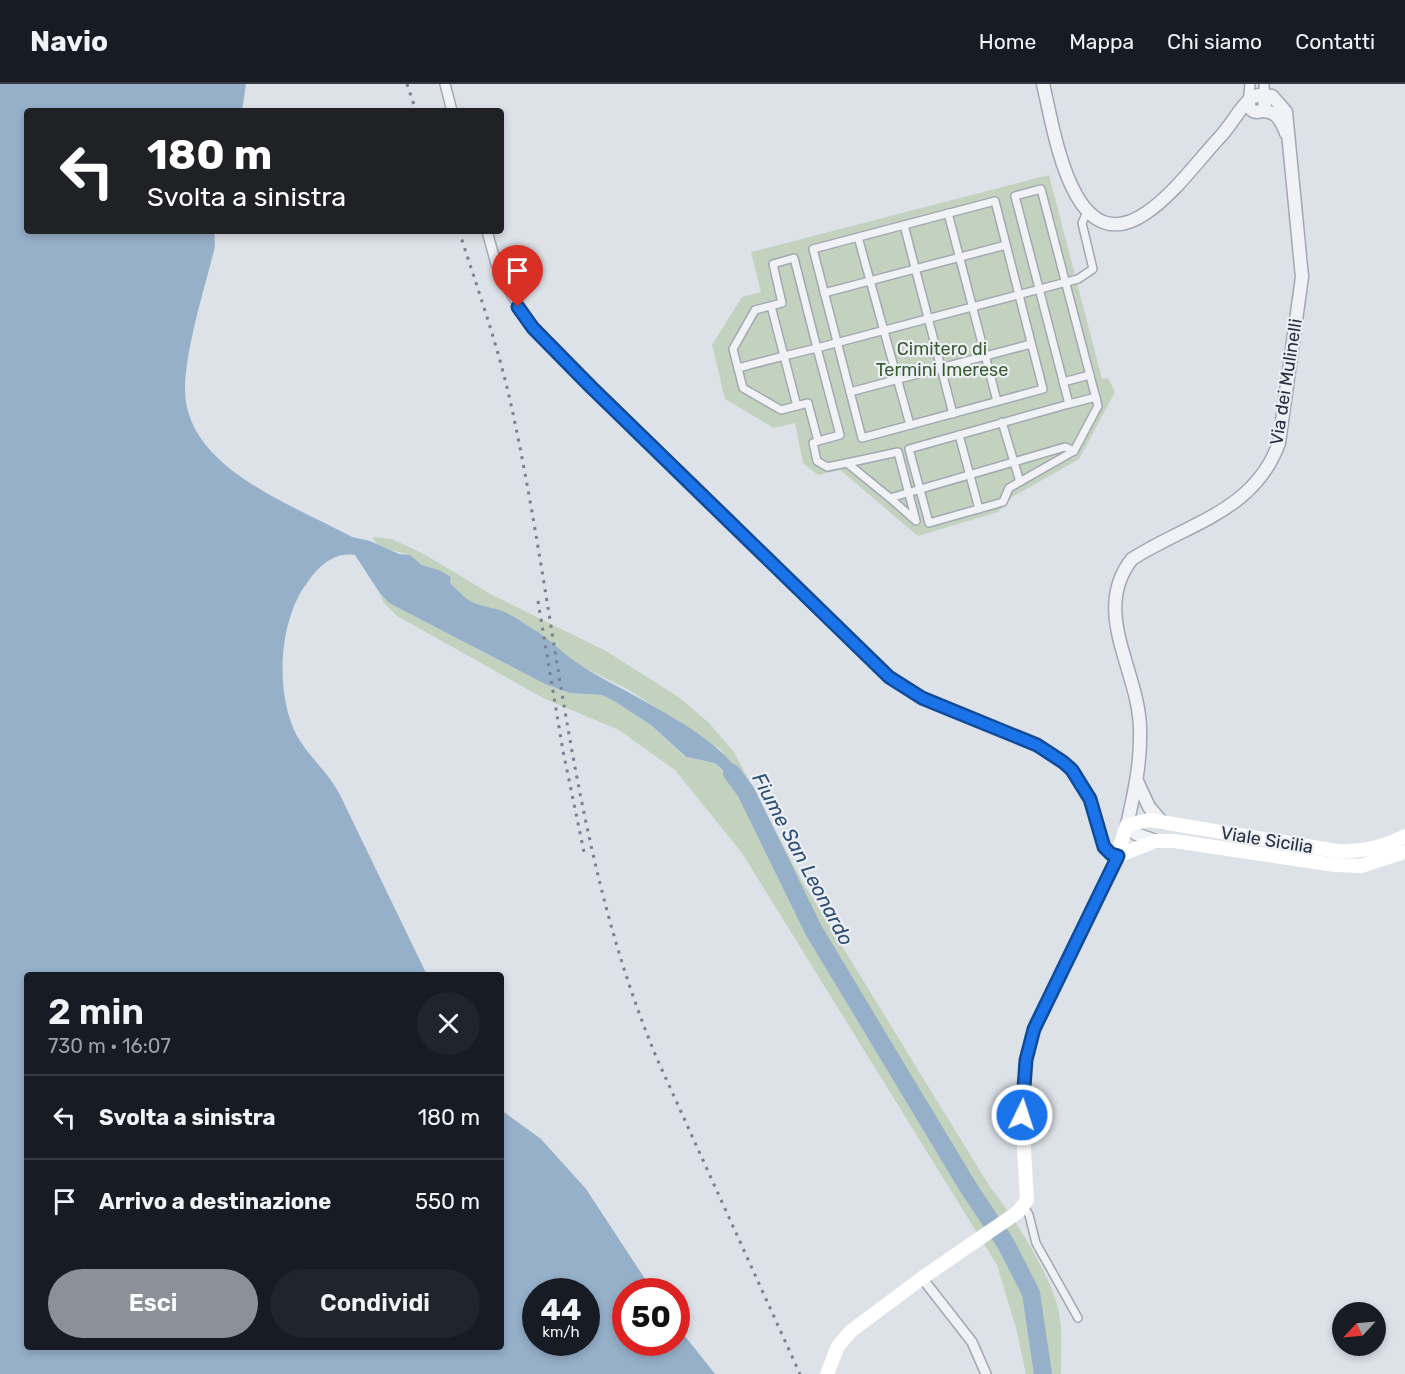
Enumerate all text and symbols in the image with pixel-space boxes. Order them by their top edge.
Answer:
text: Navio [30,25,108,58]
text: Home [979,29,1036,54]
text: Mappa [1069,29,1134,54]
text: Chi siamo [1167,29,1262,54]
text: Contatti [1295,29,1375,54]
text: 180 m [147,130,272,180]
icon: left [48,132,126,210]
text: Svolta a sinistra [147,181,346,213]
pin [492,245,543,307]
icon: arrive [501,254,534,287]
street label: Via dei Mulinelli [1265,317,1307,447]
park label: Cimitero di Termini Imerese [876,338,1008,381]
water label: Fiume San Leonardo [747,769,859,949]
street label: Viale Sicilia [1219,822,1315,858]
text: 2 min [48,990,144,1033]
button: close [417,992,480,1055]
text: 730 m · 16:07 [48,1034,171,1058]
position arrow [990,1083,1054,1147]
icon: left [48,1101,81,1134]
text: Svolta a sinistra [99,1104,276,1131]
text: 180 m [418,1104,480,1131]
icon: arrive [48,1185,81,1218]
text: Arrivo a destinazione [99,1188,331,1215]
text: 550 m [415,1188,480,1215]
button: Esci [48,1269,258,1338]
button: Condividi [270,1269,480,1338]
speed limit sign: 50 [612,1278,690,1356]
text: 44 [541,1292,581,1328]
north arrow [1332,1302,1386,1356]
map controls [1332,1302,1386,1356]
text: km/h [542,1323,580,1341]

